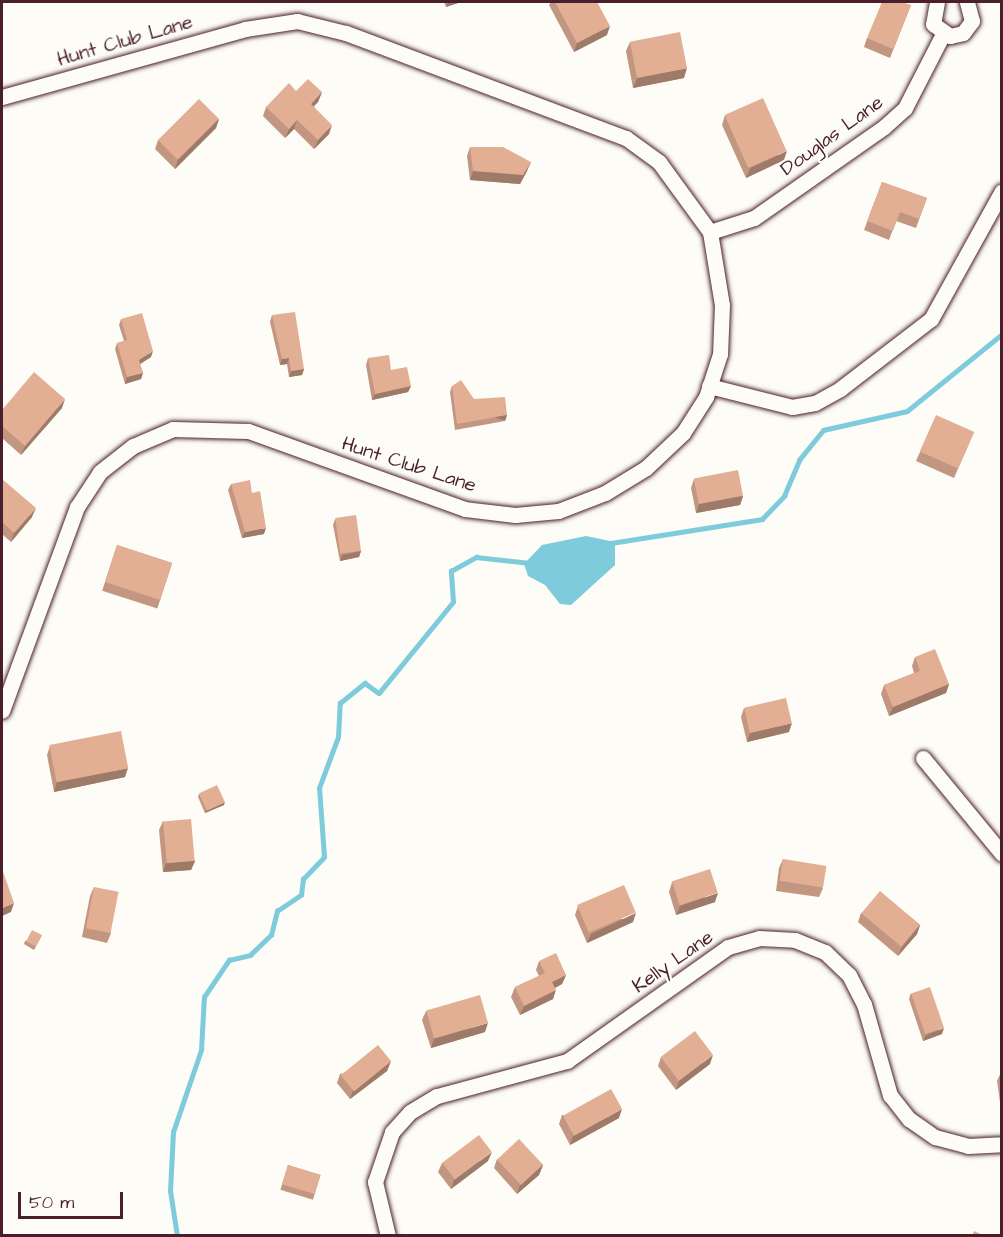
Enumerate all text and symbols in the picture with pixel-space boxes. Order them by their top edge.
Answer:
street label: Hunt Club Lane [54,10,196,72]
street label: Douglas Lane [776,91,888,181]
street label: Hunt Club Lane [339,432,479,498]
street label: Kelly Lane [628,925,718,999]
scale bar [21,1180,126,1218]
text: 50 m [29,1190,74,1215]

